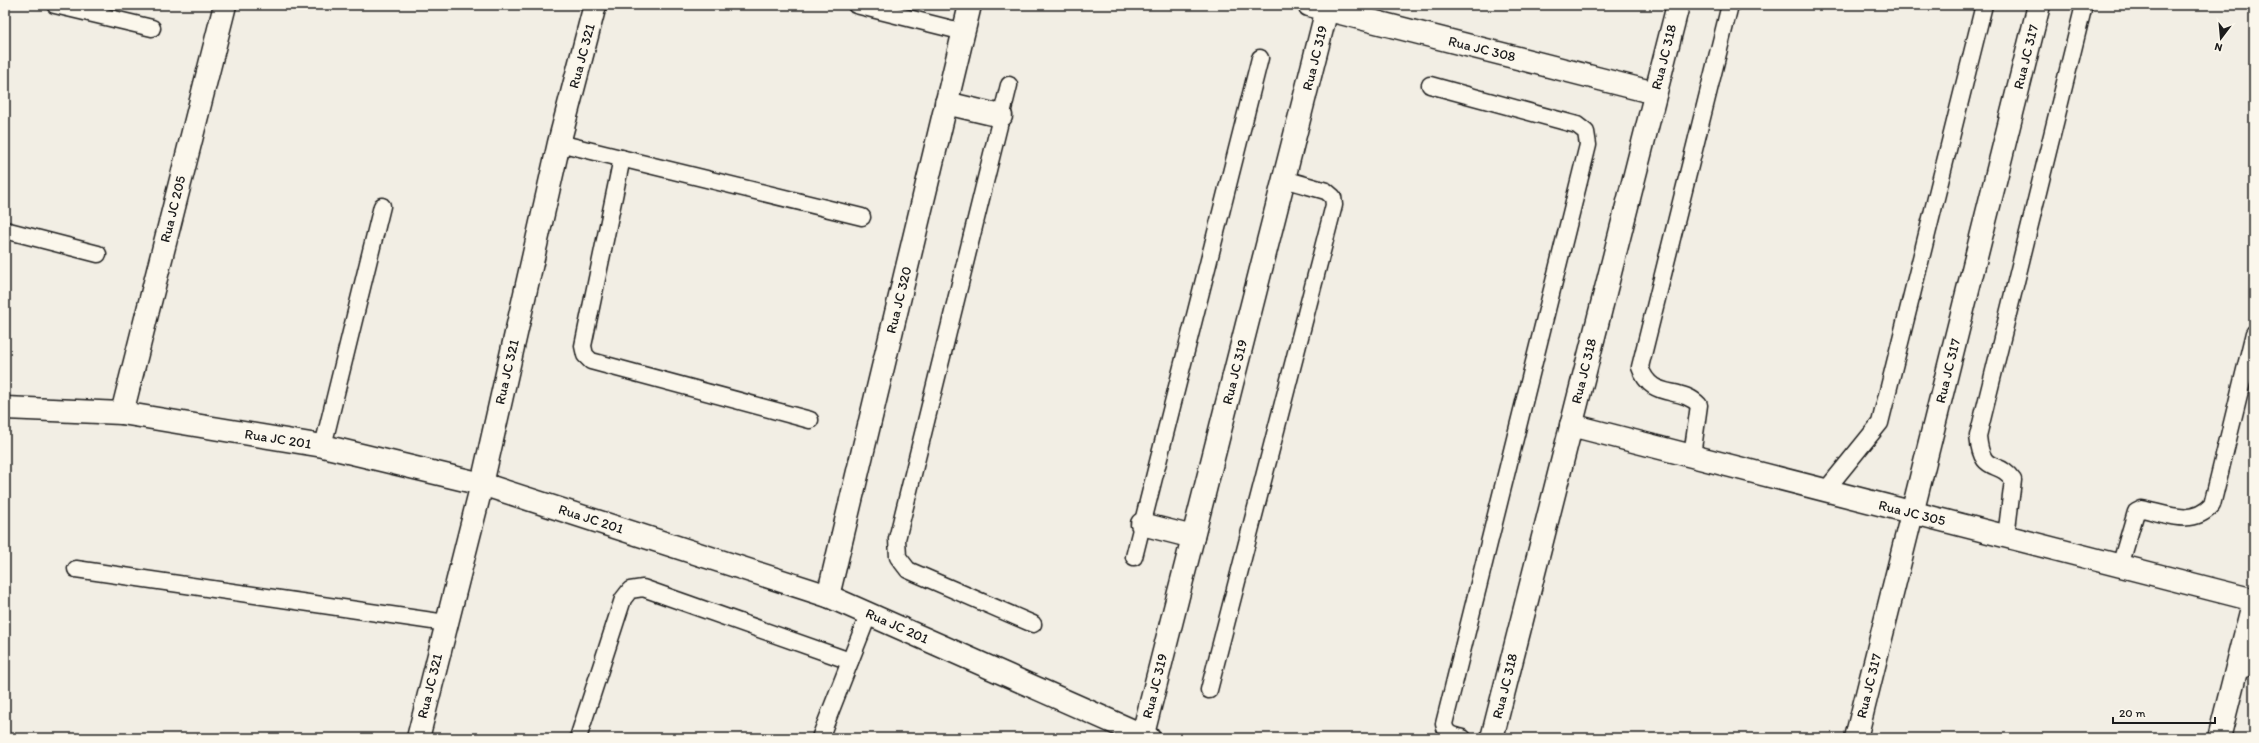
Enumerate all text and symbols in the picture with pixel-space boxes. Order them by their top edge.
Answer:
north arrow [2201,18,2241,58]
street label: Rua JC 321 [565,21,599,90]
street label: Rua JC 318 [1648,22,1680,91]
street label: Rua JC 317 [2010,23,2042,91]
street label: Rua JC 319 [1299,24,1331,92]
street label: Rua JC 308 [1447,32,1518,66]
text: N [2213,40,2224,54]
street label: Rua JC 205 [157,174,189,244]
street label: Rua JC 320 [882,265,916,335]
street label: Rua JC 318 [1568,336,1600,405]
street label: Rua JC 321 [491,337,523,406]
street label: Rua JC 317 [1932,337,1964,405]
street label: Rua JC 319 [1219,338,1251,406]
street label: Rua JC 201 [243,425,313,453]
street label: Rua JC 305 [1877,496,1947,530]
street label: Rua JC 201 [556,501,626,538]
street label: Rua JC 201 [863,605,932,648]
street label: Rua JC 321 [414,651,446,720]
street label: Rua JC 318 [1489,651,1521,720]
street label: Rua JC 319 [1139,652,1171,720]
street label: Rua JC 317 [1853,652,1885,720]
scale bar [2113,699,2215,725]
text: 20 m [2119,706,2146,720]

